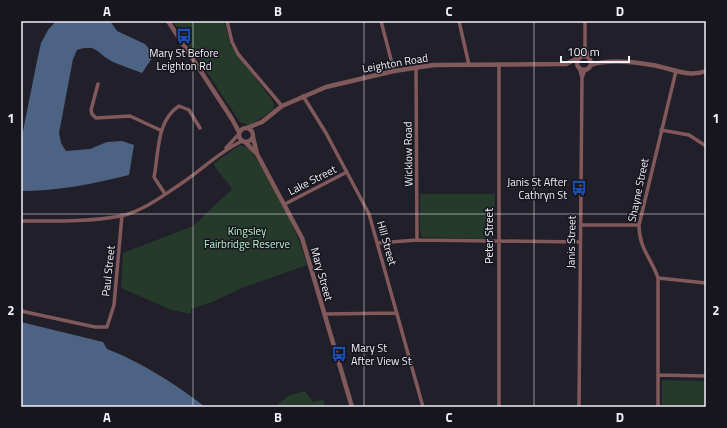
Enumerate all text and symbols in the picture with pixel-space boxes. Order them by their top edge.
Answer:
text: A [103,1,111,21]
text: B [274,1,282,21]
text: C [445,1,453,21]
text: D [616,1,624,21]
bus stop icon: Mary St Before Leighton Rd [175,27,193,45]
scale bar [561,38,629,64]
text: 100 m [567,42,600,61]
place label: Mary St Before Leighton Rd [149,45,219,74]
street label: Leighton Road [361,49,429,77]
text: 1 [7,108,15,128]
text: 1 [712,108,720,128]
street label: Wicklow Road [399,121,417,187]
street label: Shayne Street [623,156,653,223]
street label: Lake Street [285,161,339,199]
place label: Janis St After Cathryn St [507,174,567,203]
bus stop icon: Janis St After Cathryn St [570,179,588,197]
street label: Peter Street [481,208,497,264]
street label: Janis Street [563,215,579,269]
street label: Hill Street [373,219,401,267]
park label: Kingsley Fairbridge Reserve [204,223,290,252]
street label: Paul Street [97,245,119,297]
street label: Mary Street [307,246,337,303]
text: 2 [7,300,15,320]
text: 2 [712,300,720,320]
place label: Mary St After View St [351,340,412,369]
bus stop icon: Mary St After View St [330,345,348,363]
text: A [103,407,111,427]
text: B [274,407,282,427]
text: C [445,407,453,427]
text: D [616,407,624,427]

